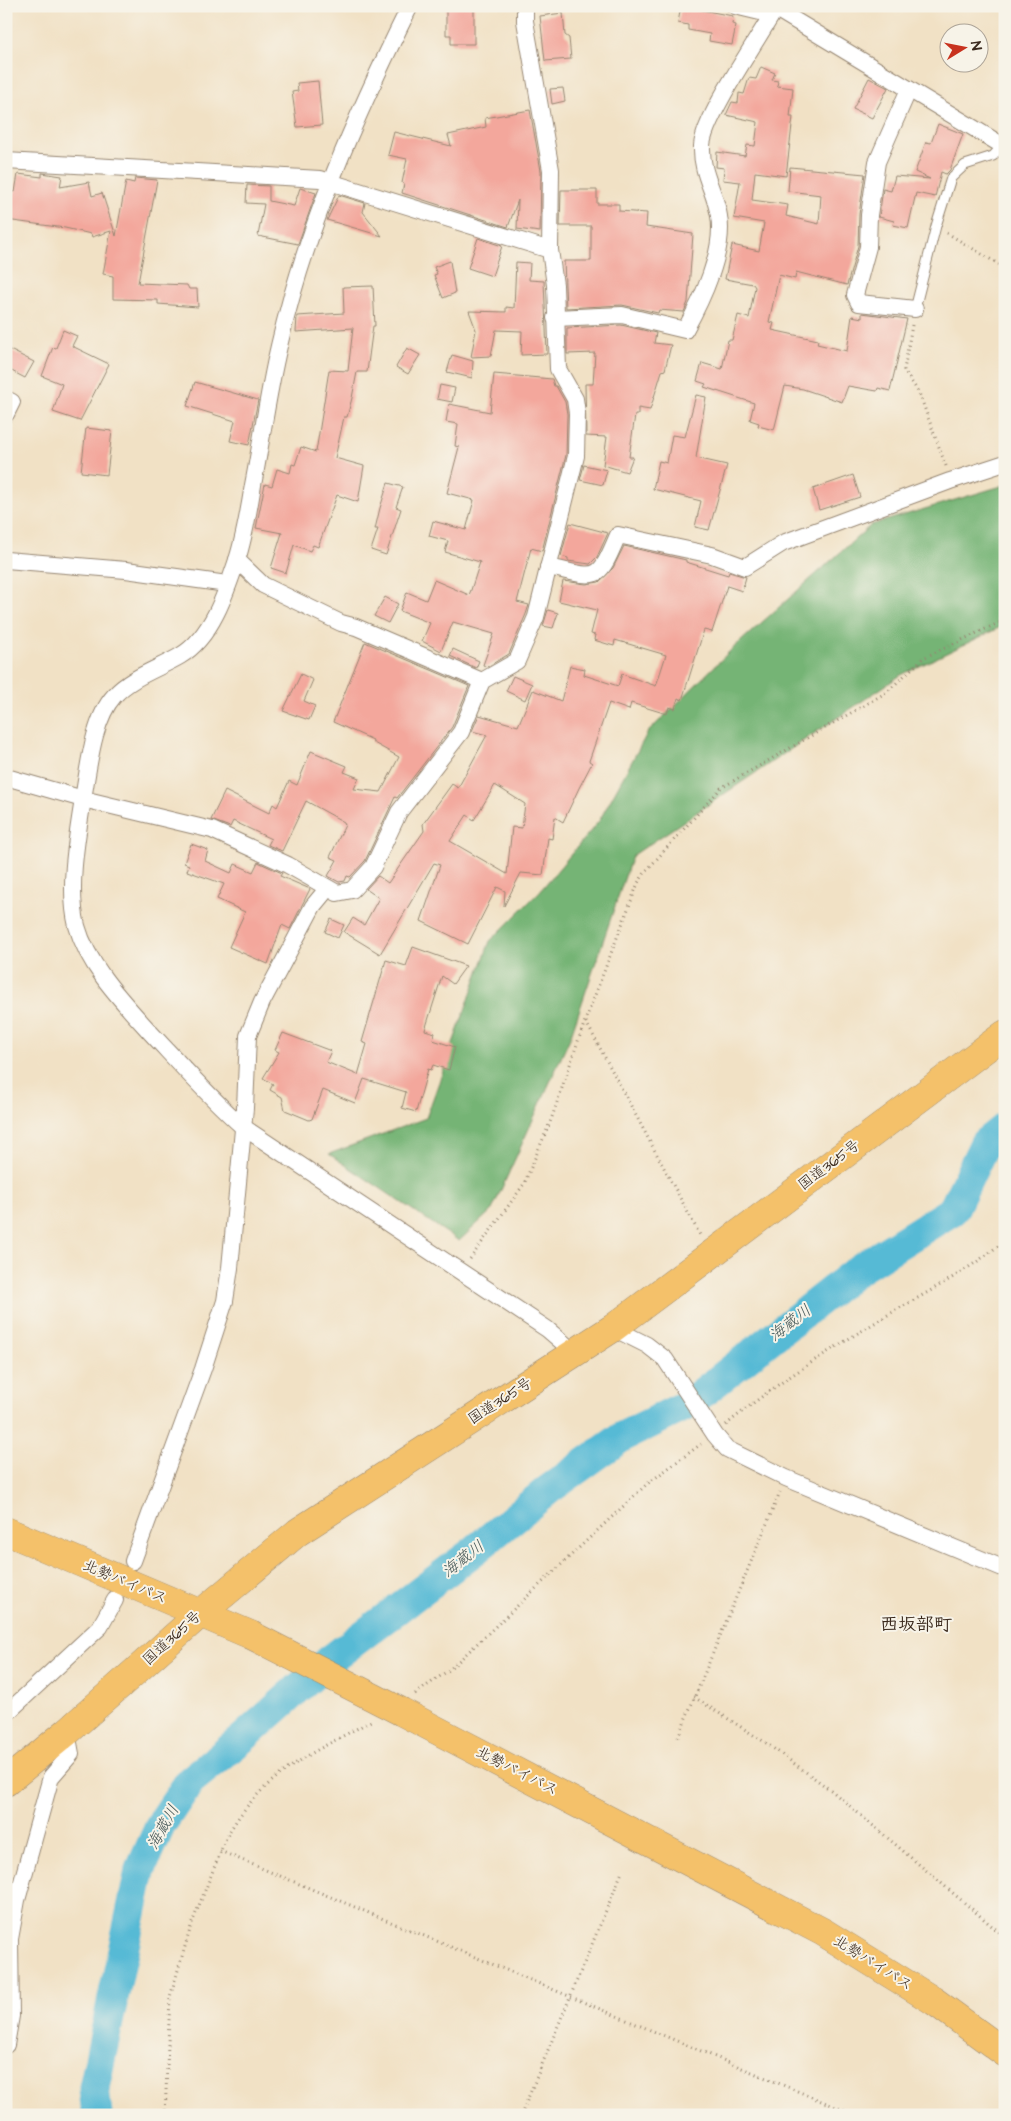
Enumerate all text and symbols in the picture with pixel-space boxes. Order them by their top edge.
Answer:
north arrow [938,22,988,72]
text: N [965,40,986,52]
street label: 国道365号 [794,1135,864,1195]
water label: 海蔵川 [764,1300,816,1346]
street label: 国道365号 [464,1372,536,1430]
water label: 海蔵川 [437,1536,489,1582]
street label: 北勢バイパス [80,1555,170,1609]
street label: 国道365号 [138,1606,206,1670]
district label: 西坂部町 [880,1612,952,1637]
street label: 北勢バイパス [472,1741,562,1801]
water label: 海蔵川 [142,1801,184,1853]
street label: 北勢バイパス [829,1930,917,1996]

